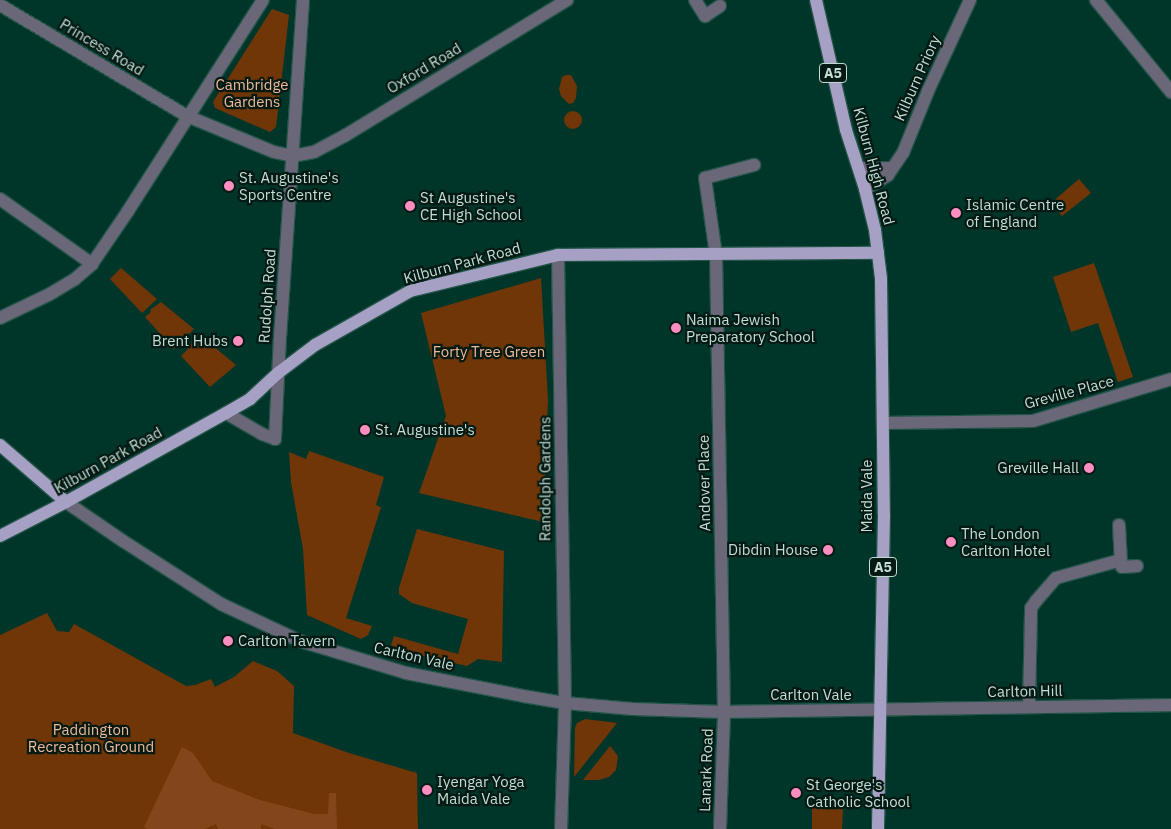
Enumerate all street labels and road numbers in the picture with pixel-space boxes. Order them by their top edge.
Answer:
street label: Princess Road [57,15,147,79]
street label: Kilburn Priory [890,32,944,124]
street label: Oxford Road [384,39,464,97]
road number: A5 [818,62,848,84]
street label: Kilburn High Road [850,105,898,227]
street label: Kilburn Park Road [401,239,523,287]
street label: Rudolph Road [255,248,279,344]
street label: Greville Place [1022,371,1116,413]
street label: Randolph Gardens [536,417,554,541]
street label: Kilburn Park Road [51,423,165,497]
street label: Andover Place [694,435,714,531]
street label: Maida Vale [858,459,876,533]
road number: A5 [868,556,898,578]
street label: Carlton Vale [372,638,456,674]
street label: Carlton Hill [987,681,1063,701]
street label: Carlton Vale [770,686,852,704]
street label: Lanark Road [696,728,716,812]

